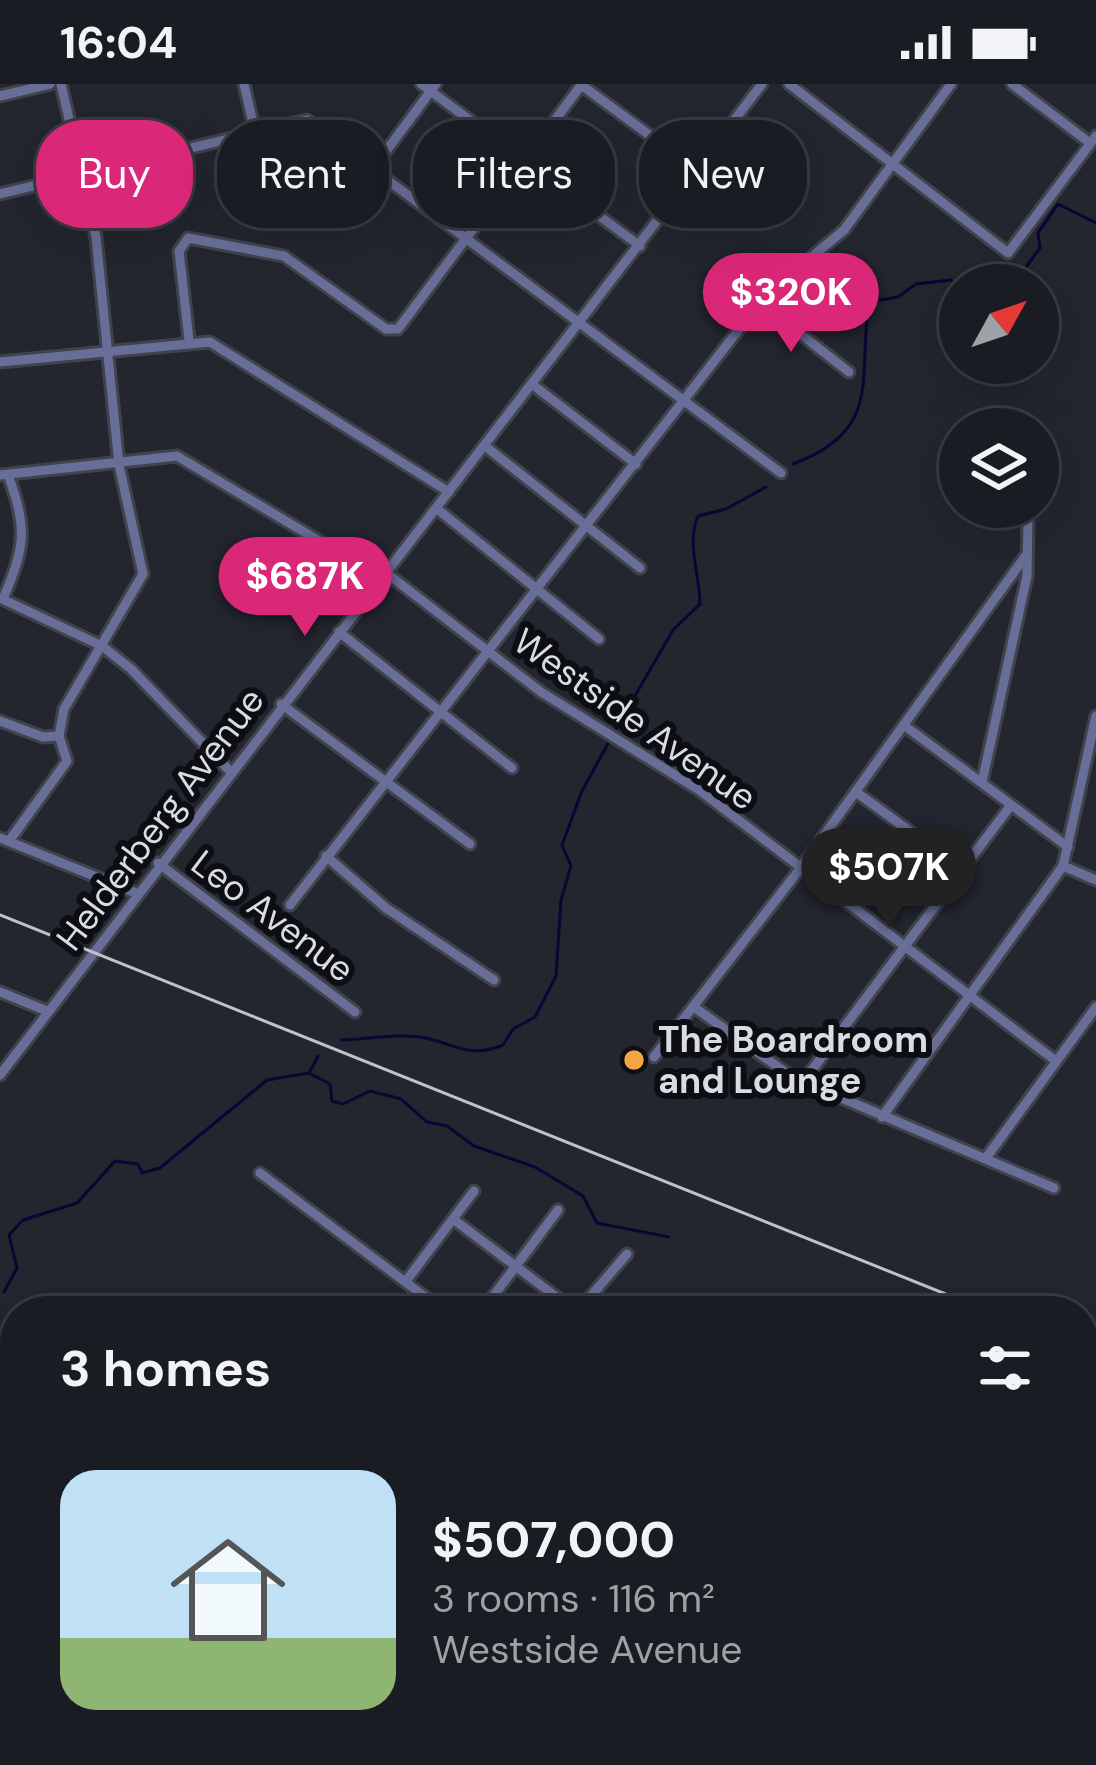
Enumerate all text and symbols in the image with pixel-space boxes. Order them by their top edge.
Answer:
text: 16:04 [60,13,177,72]
chip: Buy [36,120,193,228]
chip: Rent [217,120,389,228]
chip: Filters [413,120,615,228]
chip: New [639,120,807,228]
pin: $320K [707,253,875,355]
north arrow [939,264,1059,384]
map controls [939,264,1059,528]
text: $320K [730,266,852,317]
button: layers [939,408,1059,528]
pin: $687K [221,537,389,639]
text: $687K [246,550,364,601]
street label: Westside Avenue [504,618,766,820]
street label: Helderberg Avenue [46,678,274,960]
pin: $507K [805,828,973,930]
street label: Leo Avenue [182,839,364,993]
text: $507K [828,841,950,892]
place label: The Boardroom and Lounge [658,1016,928,1104]
marker: The Boardroom and Lounge [621,1047,647,1073]
text: 3 homes [60,1335,271,1402]
icon: filters [972,1335,1038,1401]
text: $507,000 [432,1506,675,1573]
icon: home [156,1518,300,1662]
text: 3 rooms · 116 m² [432,1573,715,1624]
text: Westside Avenue [432,1624,742,1675]

